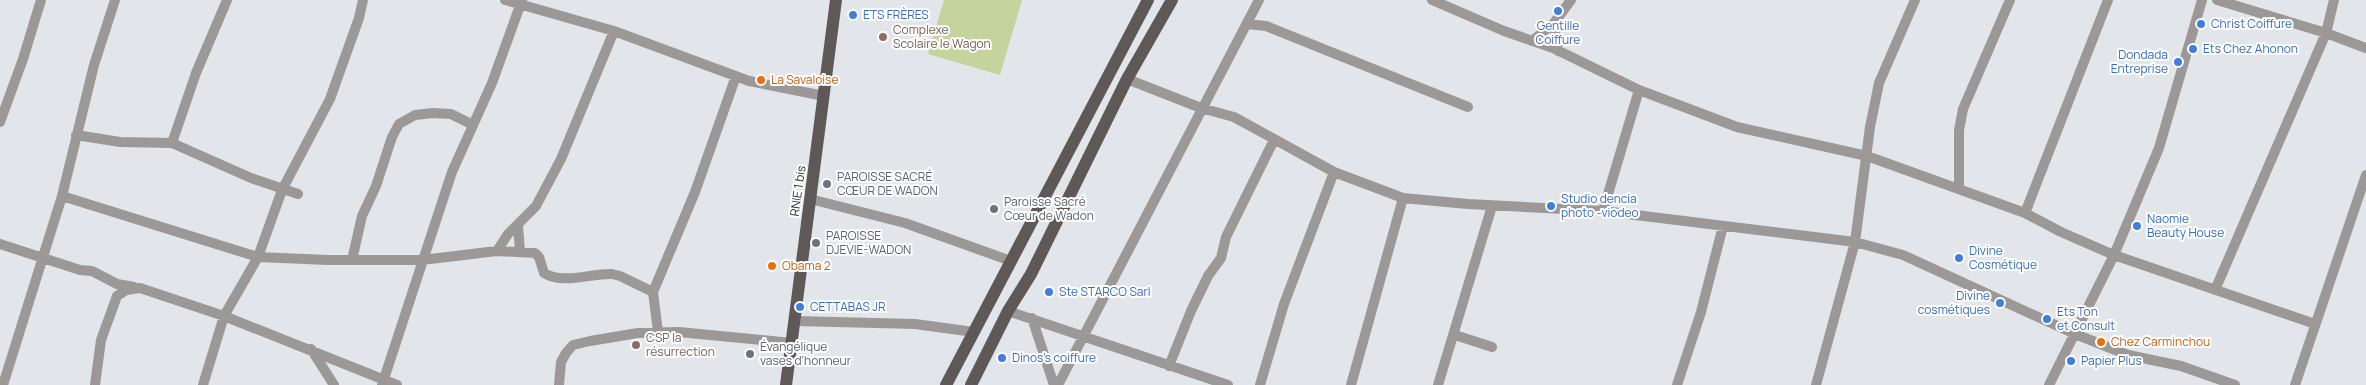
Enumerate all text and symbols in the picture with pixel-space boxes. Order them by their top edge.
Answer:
marker: Gentille Coiffure [1552,5,1564,17]
place label: ETS FRÈRES [863,6,929,23]
marker: ETS FRÈRES [847,9,859,21]
place label: Christ Coiffure [2211,15,2292,32]
place label: Gentille Coiffure [1536,17,1580,48]
marker: Christ Coiffure [2195,18,2207,30]
place label: Complexe Scolaire le Wagon [893,21,991,52]
marker: Complexe Scolaire le Wagon [877,31,889,43]
place label: Ets Chez Ahonon [2203,40,2298,57]
marker: Ets Chez Ahonon [2187,43,2199,55]
place label: Dondada Entreprise [2111,46,2168,77]
marker: Dondada Entreprise [2172,56,2184,68]
place label: La Savaloise [771,71,838,88]
marker: La Savaloise [755,74,767,86]
street label: RNIE 1 bis [786,164,809,217]
place label: PAROISSE SACRÉ CŒUR DE WADON [837,168,938,199]
marker: PAROISSE SACRÉ CŒUR DE WADON [821,178,833,190]
place label: Studio dencia photo -viodeo [1561,190,1639,221]
place label: Paroisse Sacré Cœur de Wadon [1004,193,1094,224]
marker: Studio dencia photo -viodeo [1545,200,1557,212]
marker: Paroisse Sacré Cœur de Wadon [988,203,1000,215]
place label: Naomie Beauty House [2147,210,2224,241]
marker: Naomie Beauty House [2131,220,2143,232]
place label: PAROISSE DJEVIE-WADON [826,227,911,258]
marker: PAROISSE DJEVIE-WADON [810,237,822,249]
place label: Divine Cosmétique [1969,242,2037,273]
marker: Divine Cosmétique [1953,252,1965,264]
place label: Obama 2 [782,257,831,274]
marker: Obama 2 [766,260,778,272]
place label: Ste STARCO Sarl [1059,283,1151,300]
marker: Ste STARCO Sarl [1043,286,1055,298]
place label: Divine cosmétiques [1918,287,1990,318]
marker: Divine cosmétiques [1994,297,2006,309]
place label: CETTABAS JR [810,298,886,315]
marker: CETTABAS JR [794,301,806,313]
place label: Ets Ton et Consult [2057,303,2115,334]
marker: Ets Ton et Consult [2041,313,2053,325]
place label: CSP la résurrection [646,329,715,360]
place label: Chez Carminchou [2111,333,2210,350]
marker: Chez Carminchou [2095,336,2107,348]
place label: Évangélique vases d'honneur [760,338,852,369]
marker: CSP la résurrection [630,339,642,351]
marker: Évangélique vases d'honneur [744,348,756,360]
place label: Dinos's coiffure [1012,349,1096,366]
marker: Dinos's coiffure [996,352,1008,364]
place label: Papier Plus [2081,352,2142,369]
marker: Papier Plus [2065,355,2077,367]

